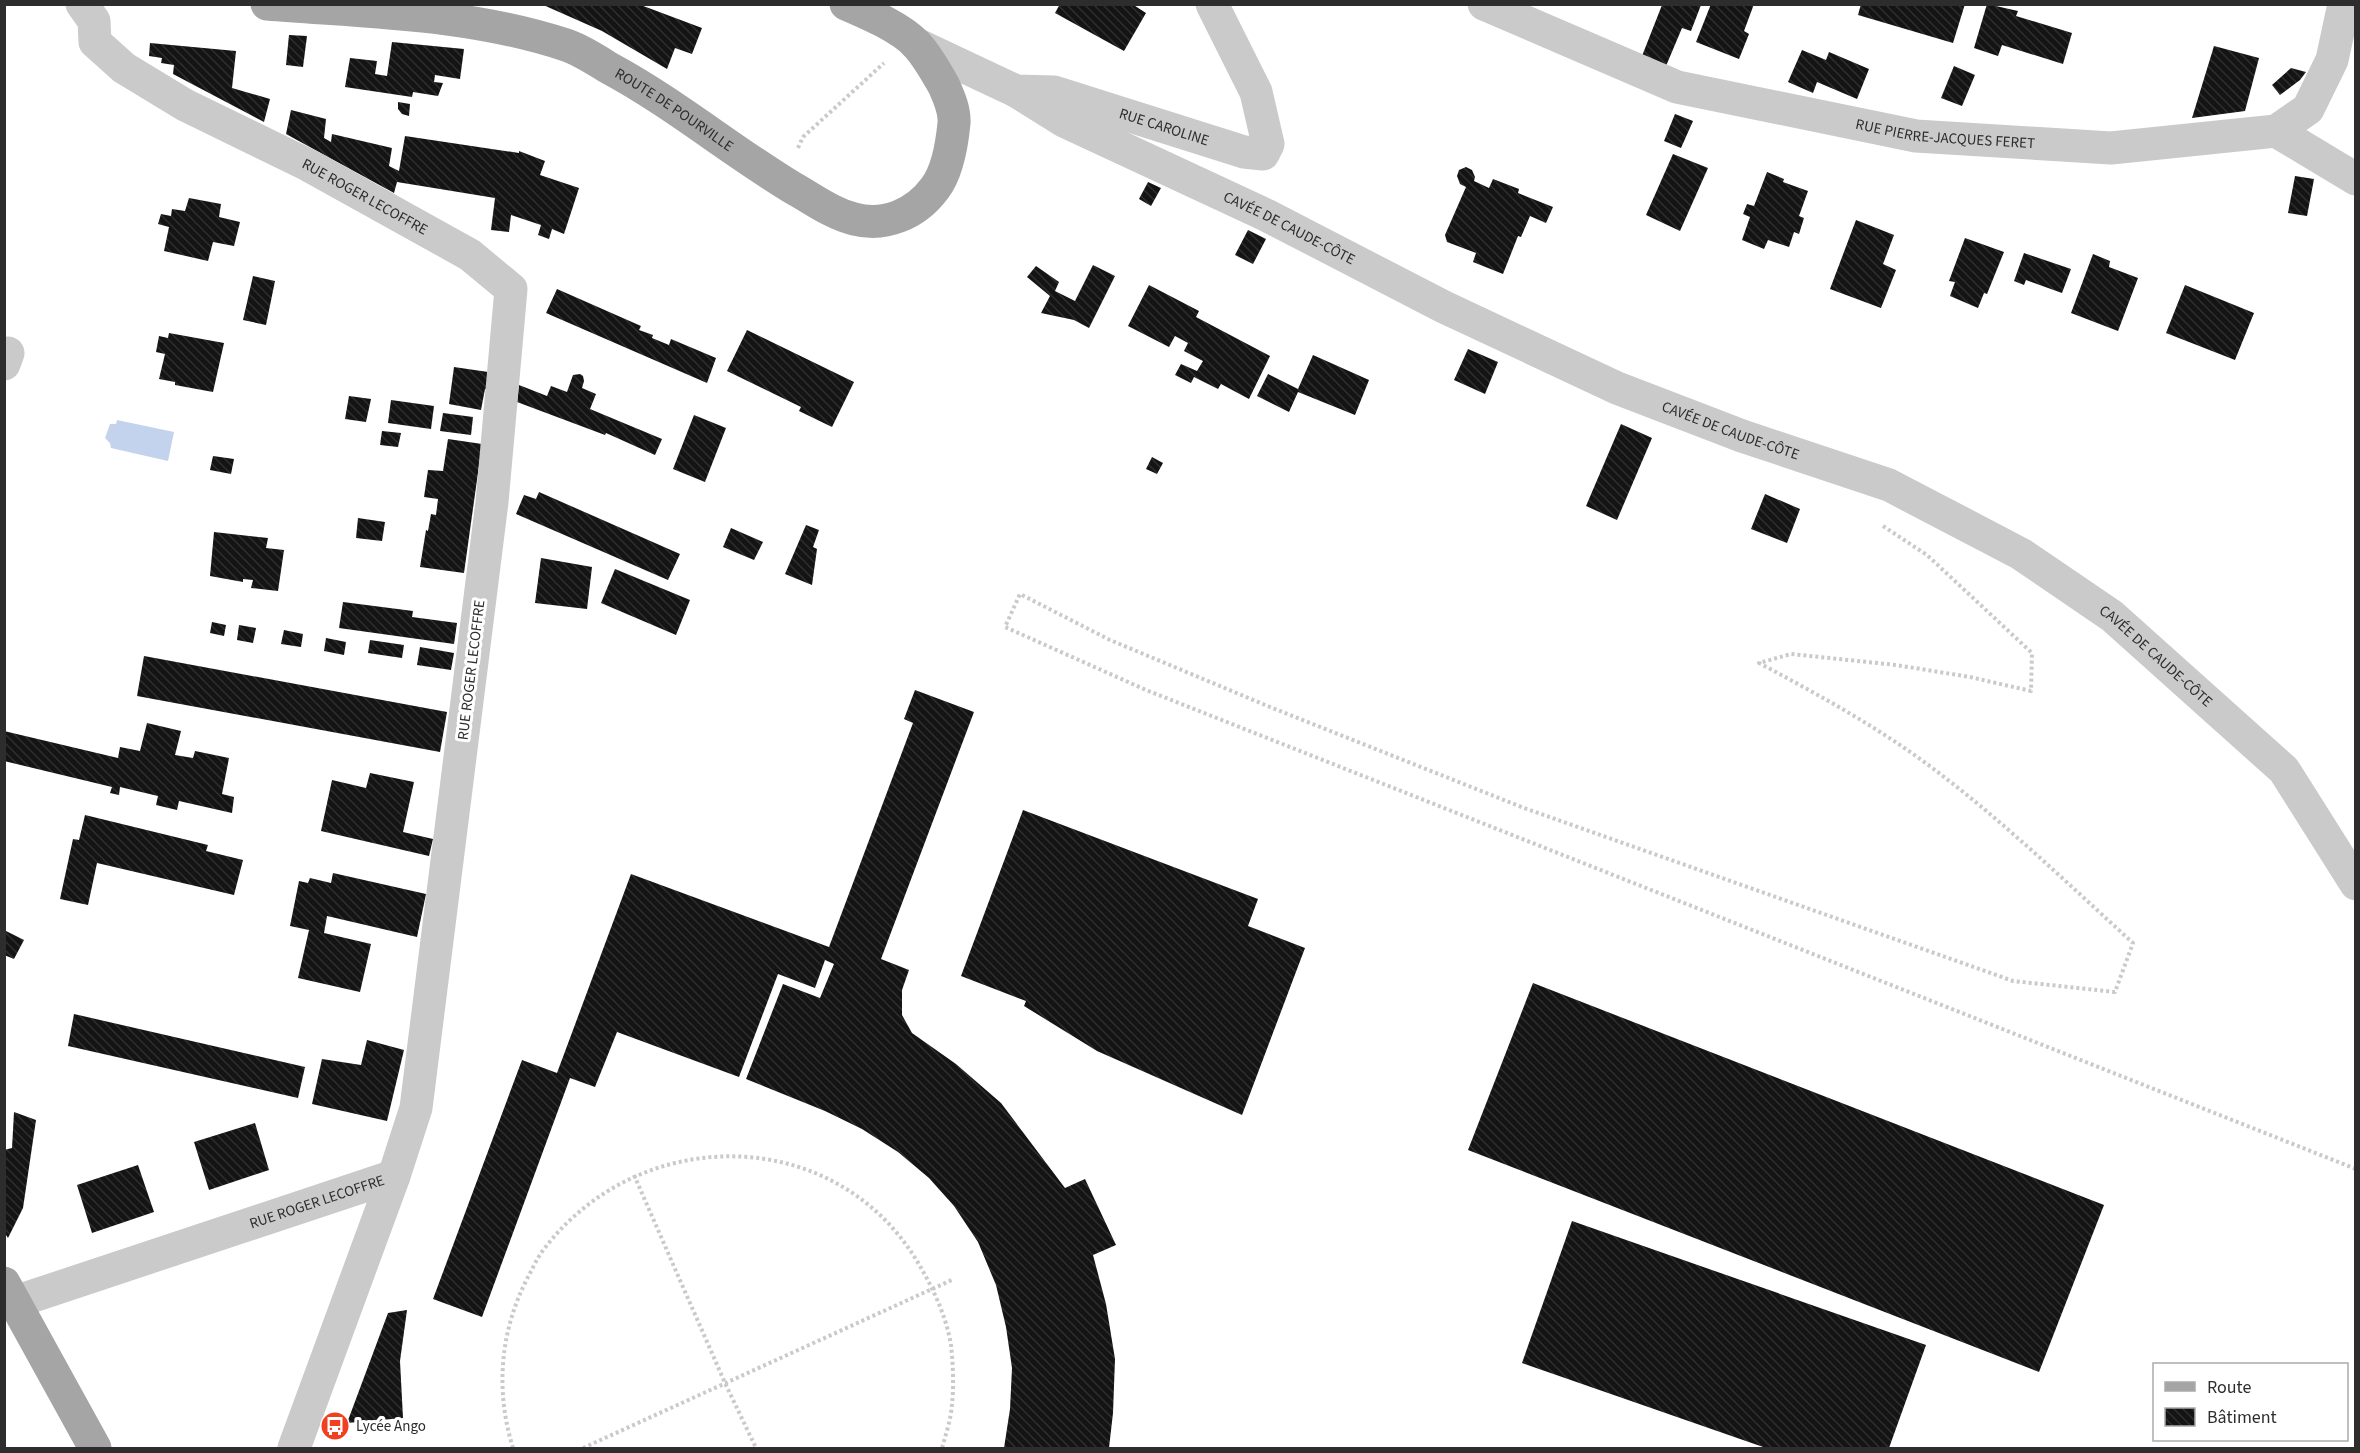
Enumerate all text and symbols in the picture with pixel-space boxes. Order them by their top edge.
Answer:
street label: ROUTE DE POURVILLE [611,63,738,157]
street label: RUE CAROLINE [1116,103,1212,151]
street label: RUE PIERRE-JACQUES FERET [1854,114,2036,154]
street label: RUE ROGER LECOFFRE [298,154,431,240]
street label: CAVÉE DE CAUDE-CÔTE [1220,187,1359,270]
street label: CAVÉE DE CAUDE-CÔTE [1659,396,1802,465]
street label: RUE ROGER LECOFFRE [452,599,491,741]
street label: CAVÉE DE CAUDE-CÔTE [2095,600,2217,712]
street label: RUE ROGER LECOFFRE [247,1170,387,1234]
legend [2153,1363,2348,1441]
text: Route [2207,1375,2251,1400]
text: Bâtiment [2207,1405,2277,1430]
bus stop icon: Lycée Ango [319,1410,351,1442]
place label: Lycée Ango [356,1416,426,1437]

